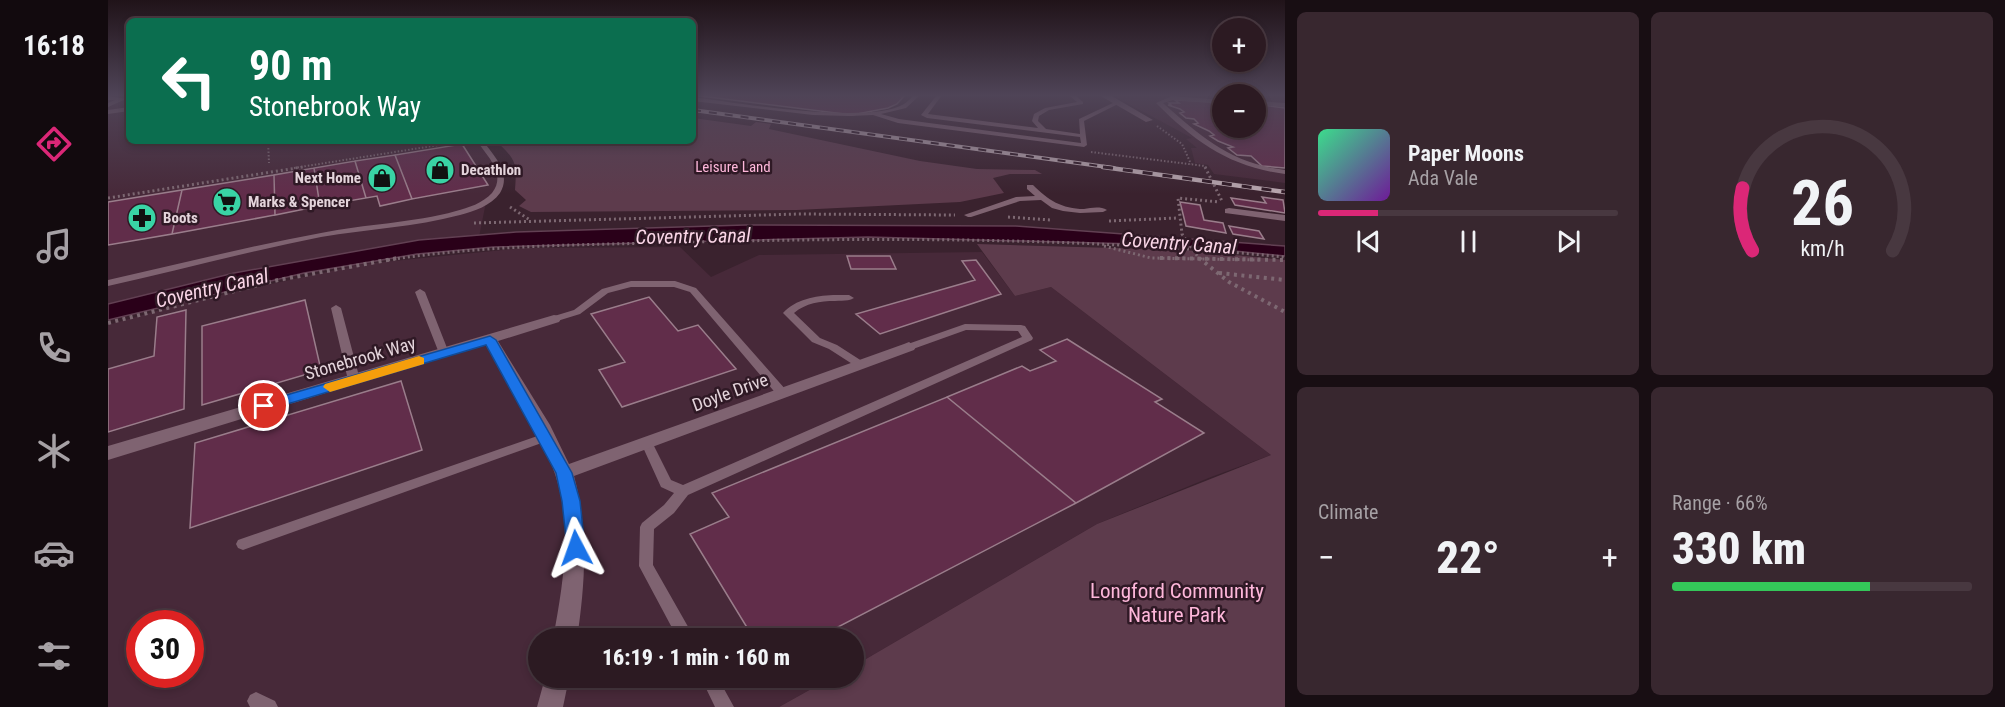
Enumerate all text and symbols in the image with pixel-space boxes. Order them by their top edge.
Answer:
map controls [1212,18,1266,138]
button: + [1212,18,1266,72]
text: 16:18 [23,30,85,62]
text: 90 m [249,41,332,90]
icon: left [150,42,228,120]
button: − [1212,84,1266,138]
text: Stonebrook Way [249,91,421,123]
icon: directions [33,123,75,165]
text: Paper Moons [1408,141,1524,166]
shop icon: Decathlon [424,154,456,186]
park label: Leisure Land [695,158,771,176]
place label: Decathlon [461,161,521,179]
shop icon: Next Home [366,162,398,194]
text: Ada Vale [1408,166,1478,190]
text: 26 [1790,167,1854,240]
place label: Next Home [295,169,361,187]
supermarket icon: Marks & Spencer [211,186,243,218]
place label: Marks & Spencer [248,193,350,211]
pharmacy icon: Boots [126,202,158,234]
place label: Boots [163,209,198,227]
water label: Coventry Canal [635,223,751,249]
icon: music [33,225,75,267]
icon: previous [1352,225,1385,258]
icon: pause [1452,225,1485,258]
icon: next [1552,225,1585,258]
water label: Coventry Canal [1121,227,1238,259]
text: km/h [1800,236,1844,261]
water label: Coventry Canal [153,263,271,313]
icon: phone [33,327,75,369]
street label: Stonebrook Way [302,332,418,384]
street label: Doyle Drive [689,369,771,415]
pin [238,380,289,431]
icon: arrive [247,389,280,422]
icon: climate [33,430,75,472]
text: Range · 66% [1672,491,1768,515]
text: Climate [1318,500,1378,524]
position arrow [544,516,608,580]
text: 330 km [1672,522,1806,575]
text: 22° [1436,531,1500,584]
icon: car [33,532,75,574]
text: − [1318,538,1335,577]
text: + [1602,538,1618,577]
park label: Longford Community Nature Park [1090,579,1264,627]
speed limit sign: 30 [126,610,204,688]
icon: filters [33,635,75,677]
text: 16:19 · 1 min · 160 m [602,645,790,670]

